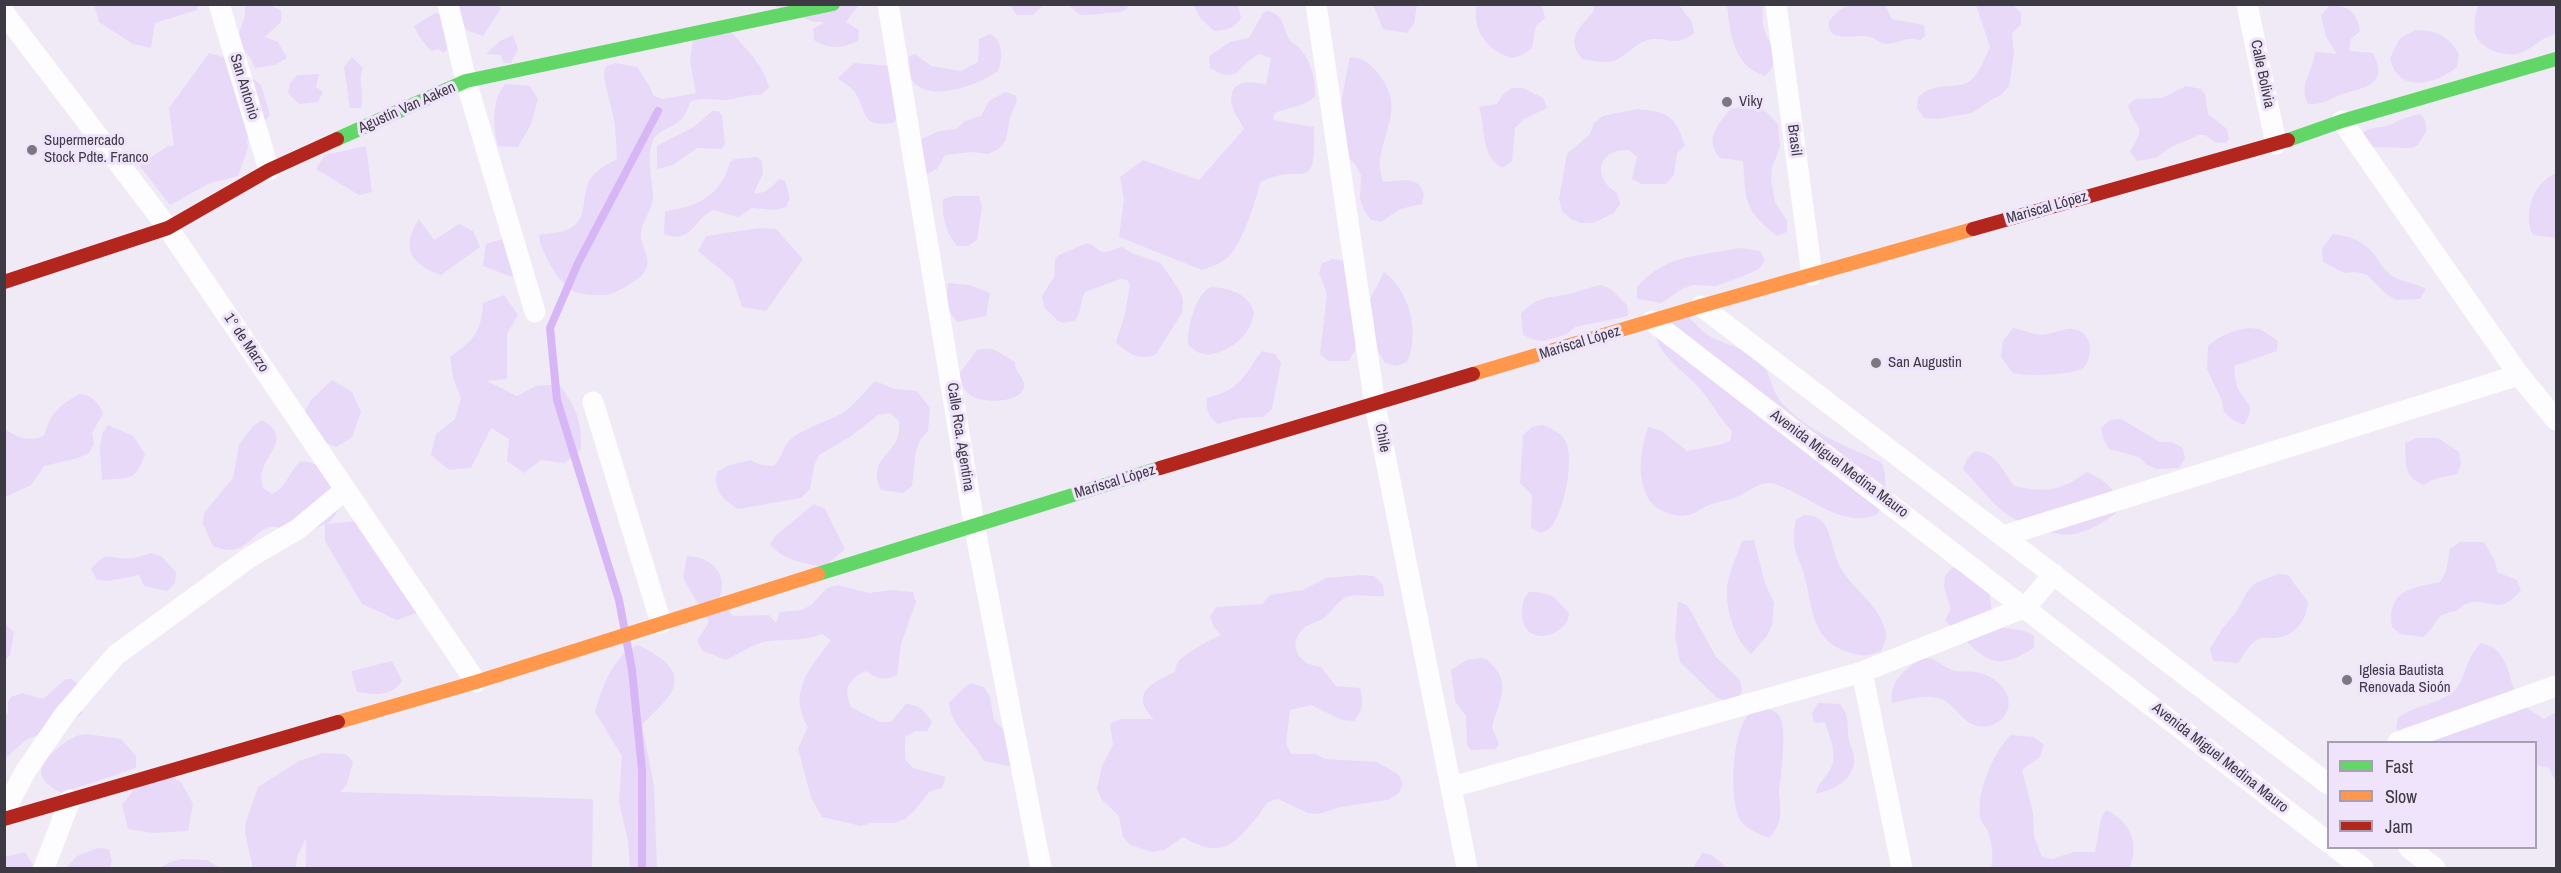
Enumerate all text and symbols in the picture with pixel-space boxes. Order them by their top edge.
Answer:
street label: Calle Bolivia [2246,38,2278,110]
street label: San Antonio [225,52,263,122]
street label: Agustín Van Aaken [356,79,458,137]
place label: Viky [1739,93,1763,111]
marker: Viky [1720,95,1734,109]
street label: Brasil [1783,123,1805,157]
place label: Supermercado Stock Pdte. Franco [44,132,149,167]
marker: Supermercado Stock Pdte. Franco [25,143,39,157]
street label: Mariscal López [2004,188,2090,228]
street label: 1° de Marzo [220,310,272,376]
street label: Mariscal López [1537,322,1623,364]
place label: San Augustin [1888,354,1962,372]
marker: San Augustin [1869,356,1883,370]
street label: Calle Rca. Agentina [943,382,977,492]
street label: Avenida Miguel Medina Mauro [1767,406,1911,522]
street label: Chile [1370,422,1394,454]
street label: Mariscal López [1072,461,1158,503]
place label: Iglesia Bautista Renovada Sioón [2359,662,2451,697]
marker: Iglesia Bautista Renovada Sioón [2340,673,2354,687]
street label: Avenida Miguel Medina Mauro [2148,699,2292,817]
legend [2327,741,2537,849]
text: Fast [2385,754,2413,779]
text: Slow [2385,784,2417,809]
text: Jam [2385,814,2413,839]

